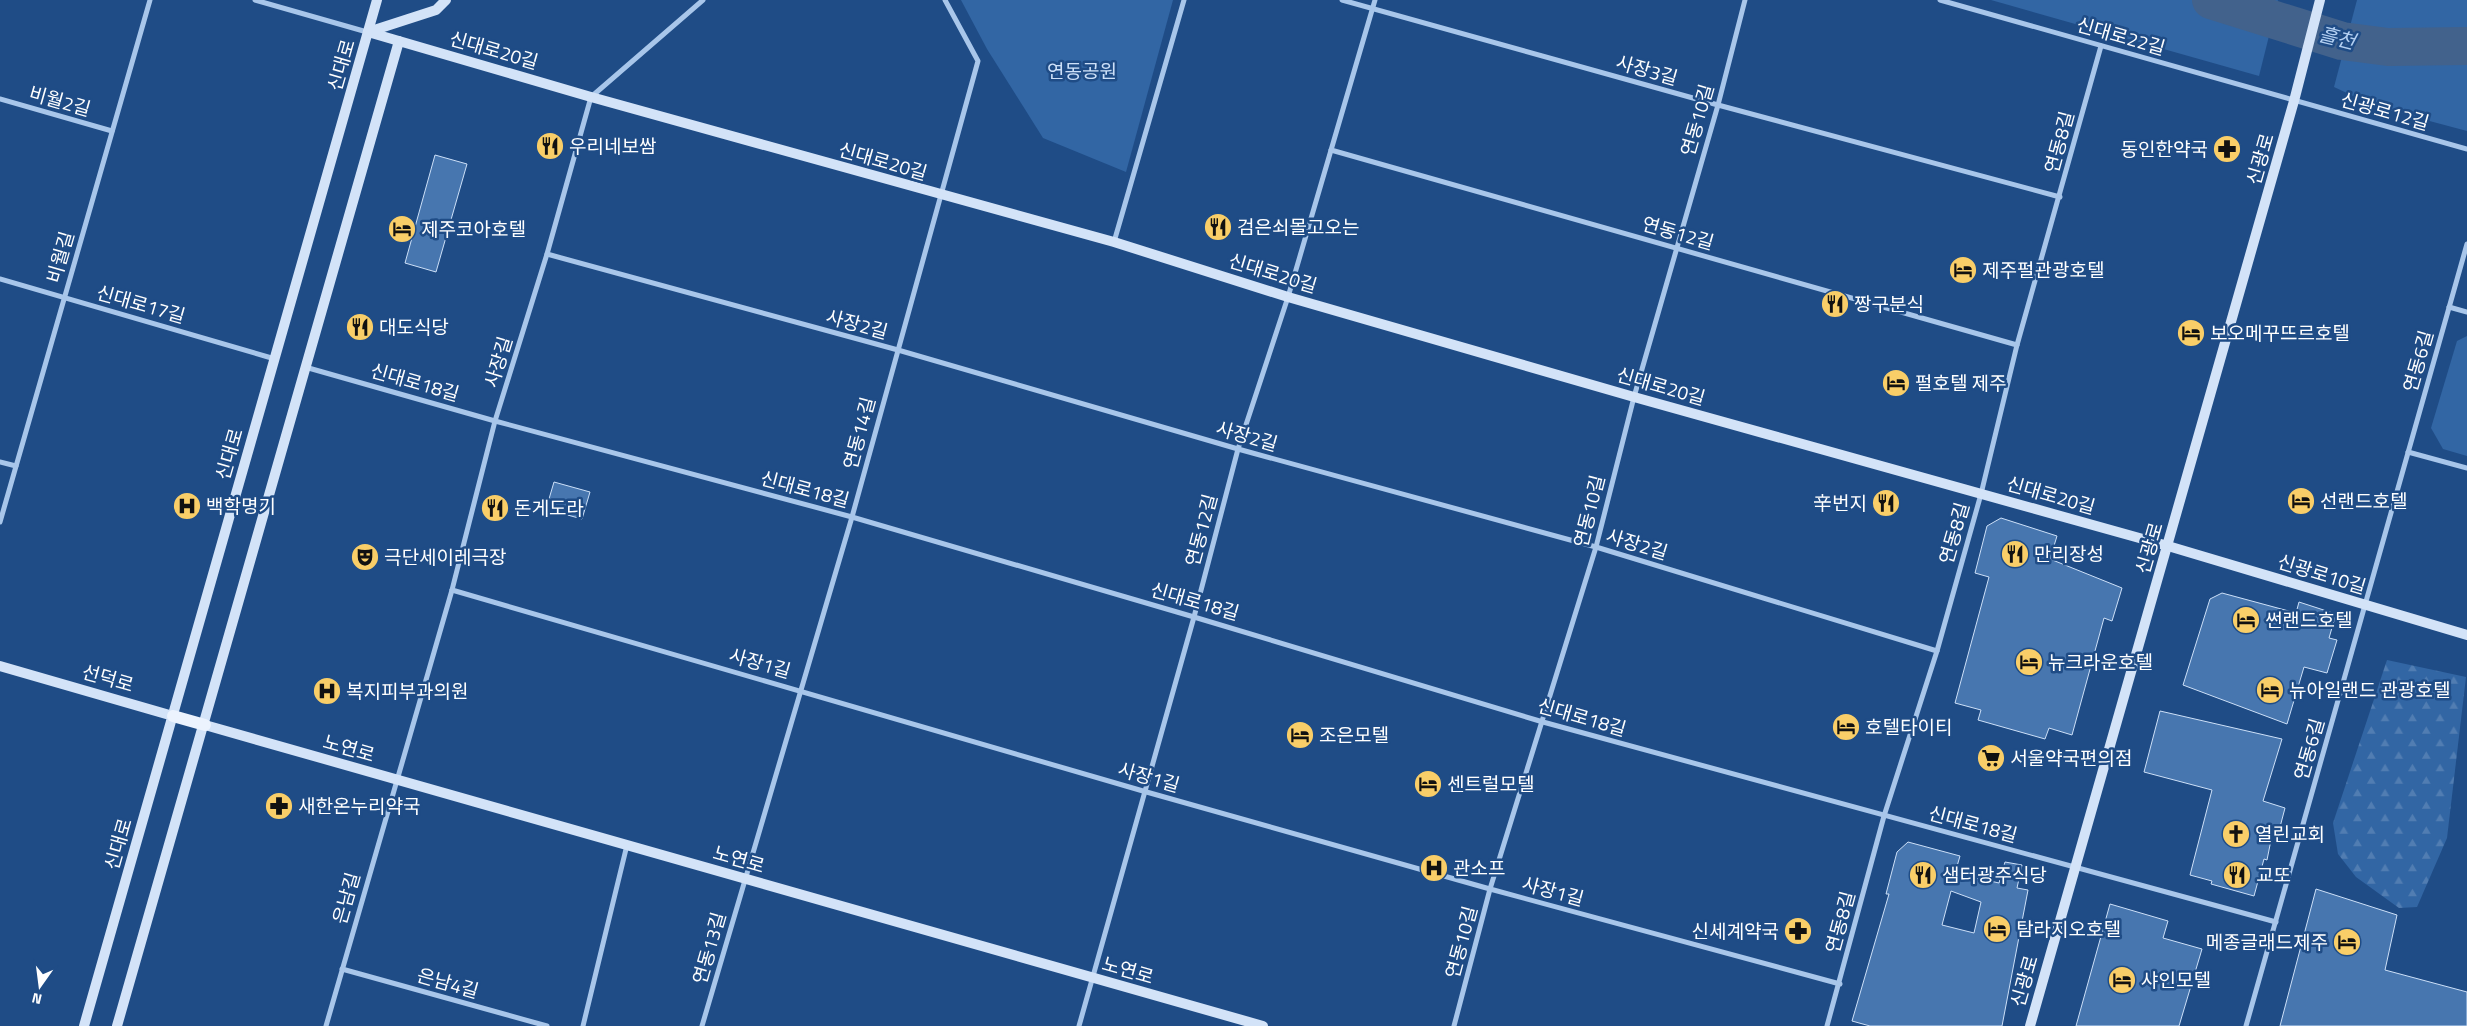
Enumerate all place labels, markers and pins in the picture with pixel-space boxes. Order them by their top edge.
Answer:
restaurant icon: 우리네보쌈 [535,131,565,161]
place label: 우리네보쌈 [569,131,656,160]
place label: 동인한약국 [2121,134,2208,163]
pharmacy icon: 동인한약국 [2212,134,2242,164]
restaurant icon: 검은쇠몰고오는 [1203,212,1233,242]
place label: 검은쇠몰고오는 [1237,212,1359,241]
hotel icon: 제주코아호텔 [387,214,417,244]
place label: 제주코아호텔 [421,214,526,243]
hotel icon: 제주펄관광호텔 [1948,255,1978,285]
place label: 제주펄관광호텔 [1982,255,2104,284]
restaurant icon: 짱구분식 [1820,289,1850,319]
place label: 짱구분식 [1854,289,1924,318]
restaurant icon: 대도식당 [345,312,375,342]
place label: 대도식당 [379,312,449,341]
hotel icon: 보오메꾸뜨르호텔 [2176,318,2206,348]
place label: 보오메꾸뜨르호텔 [2210,318,2350,347]
hotel icon: 펄호텔 제주 [1881,368,1911,398]
place label: 펄호텔 제주 [1915,368,2007,397]
hotel icon: 선랜드호텔 [2286,486,2316,516]
place label: 선랜드호텔 [2320,486,2407,515]
place label: 辛번지 [1813,488,1867,517]
restaurant icon: 辛번지 [1871,488,1901,518]
hospital icon: 백학명기 [172,491,202,521]
place label: 백학명기 [206,491,276,520]
restaurant icon: 돈게도라 [480,493,510,523]
place label: 돈게도라 [514,493,584,522]
restaurant icon: 만리장성 [2000,539,2030,569]
place label: 만리장성 [2034,539,2104,568]
theatre icon: 극단세이레극장 [350,542,380,572]
place label: 극단세이레극장 [384,542,506,571]
hotel icon: 썬랜드호텔 [2231,605,2261,635]
place label: 썬랜드호텔 [2265,605,2352,634]
hotel icon: 뉴크라운호텔 [2014,647,2044,677]
place label: 뉴크라운호텔 [2048,647,2153,676]
hotel icon: 뉴아일랜드 관광호텔 [2255,675,2285,705]
place label: 뉴아일랜드 관광호텔 [2289,675,2451,704]
hospital icon: 복지피부과의원 [312,676,342,706]
place label: 복지피부과의원 [346,676,468,705]
hotel icon: 호텔타이티 [1831,712,1861,742]
place label: 호텔타이티 [1865,712,1952,741]
hotel icon: 조은모텔 [1285,720,1315,750]
place label: 조은모텔 [1319,720,1389,749]
supermarket icon: 서울약국편의점 [1976,743,2006,773]
place label: 서울약국편의점 [2010,743,2132,772]
hotel icon: 센트럴모텔 [1413,769,1443,799]
place label: 센트럴모텔 [1447,769,1534,798]
pharmacy icon: 새한온누리약국 [264,791,294,821]
place label: 새한온누리약국 [298,791,420,820]
church icon: 열린교회 [2221,819,2251,849]
place label: 열린교회 [2255,819,2325,848]
hospital icon: 관소프 [1419,853,1449,883]
place label: 관소프 [1453,853,1505,882]
restaurant icon: 샘터광주식당 [1908,860,1938,890]
place label: 샘터광주식당 [1942,860,2047,889]
restaurant icon: 교또 [2222,860,2252,890]
place label: 교또 [2256,860,2291,889]
hotel icon: 탐라지오호텔 [1982,914,2012,944]
place label: 탐라지오호텔 [2016,914,2121,943]
place label: 신세계약국 [1692,916,1779,945]
pharmacy icon: 신세계약국 [1783,916,1813,946]
place label: 메종글래드제주 [2206,927,2328,956]
hotel icon: 메종글래드제주 [2332,927,2362,957]
hotel icon: 샤인모텔 [2107,965,2137,995]
place label: 샤인모텔 [2141,965,2211,994]

